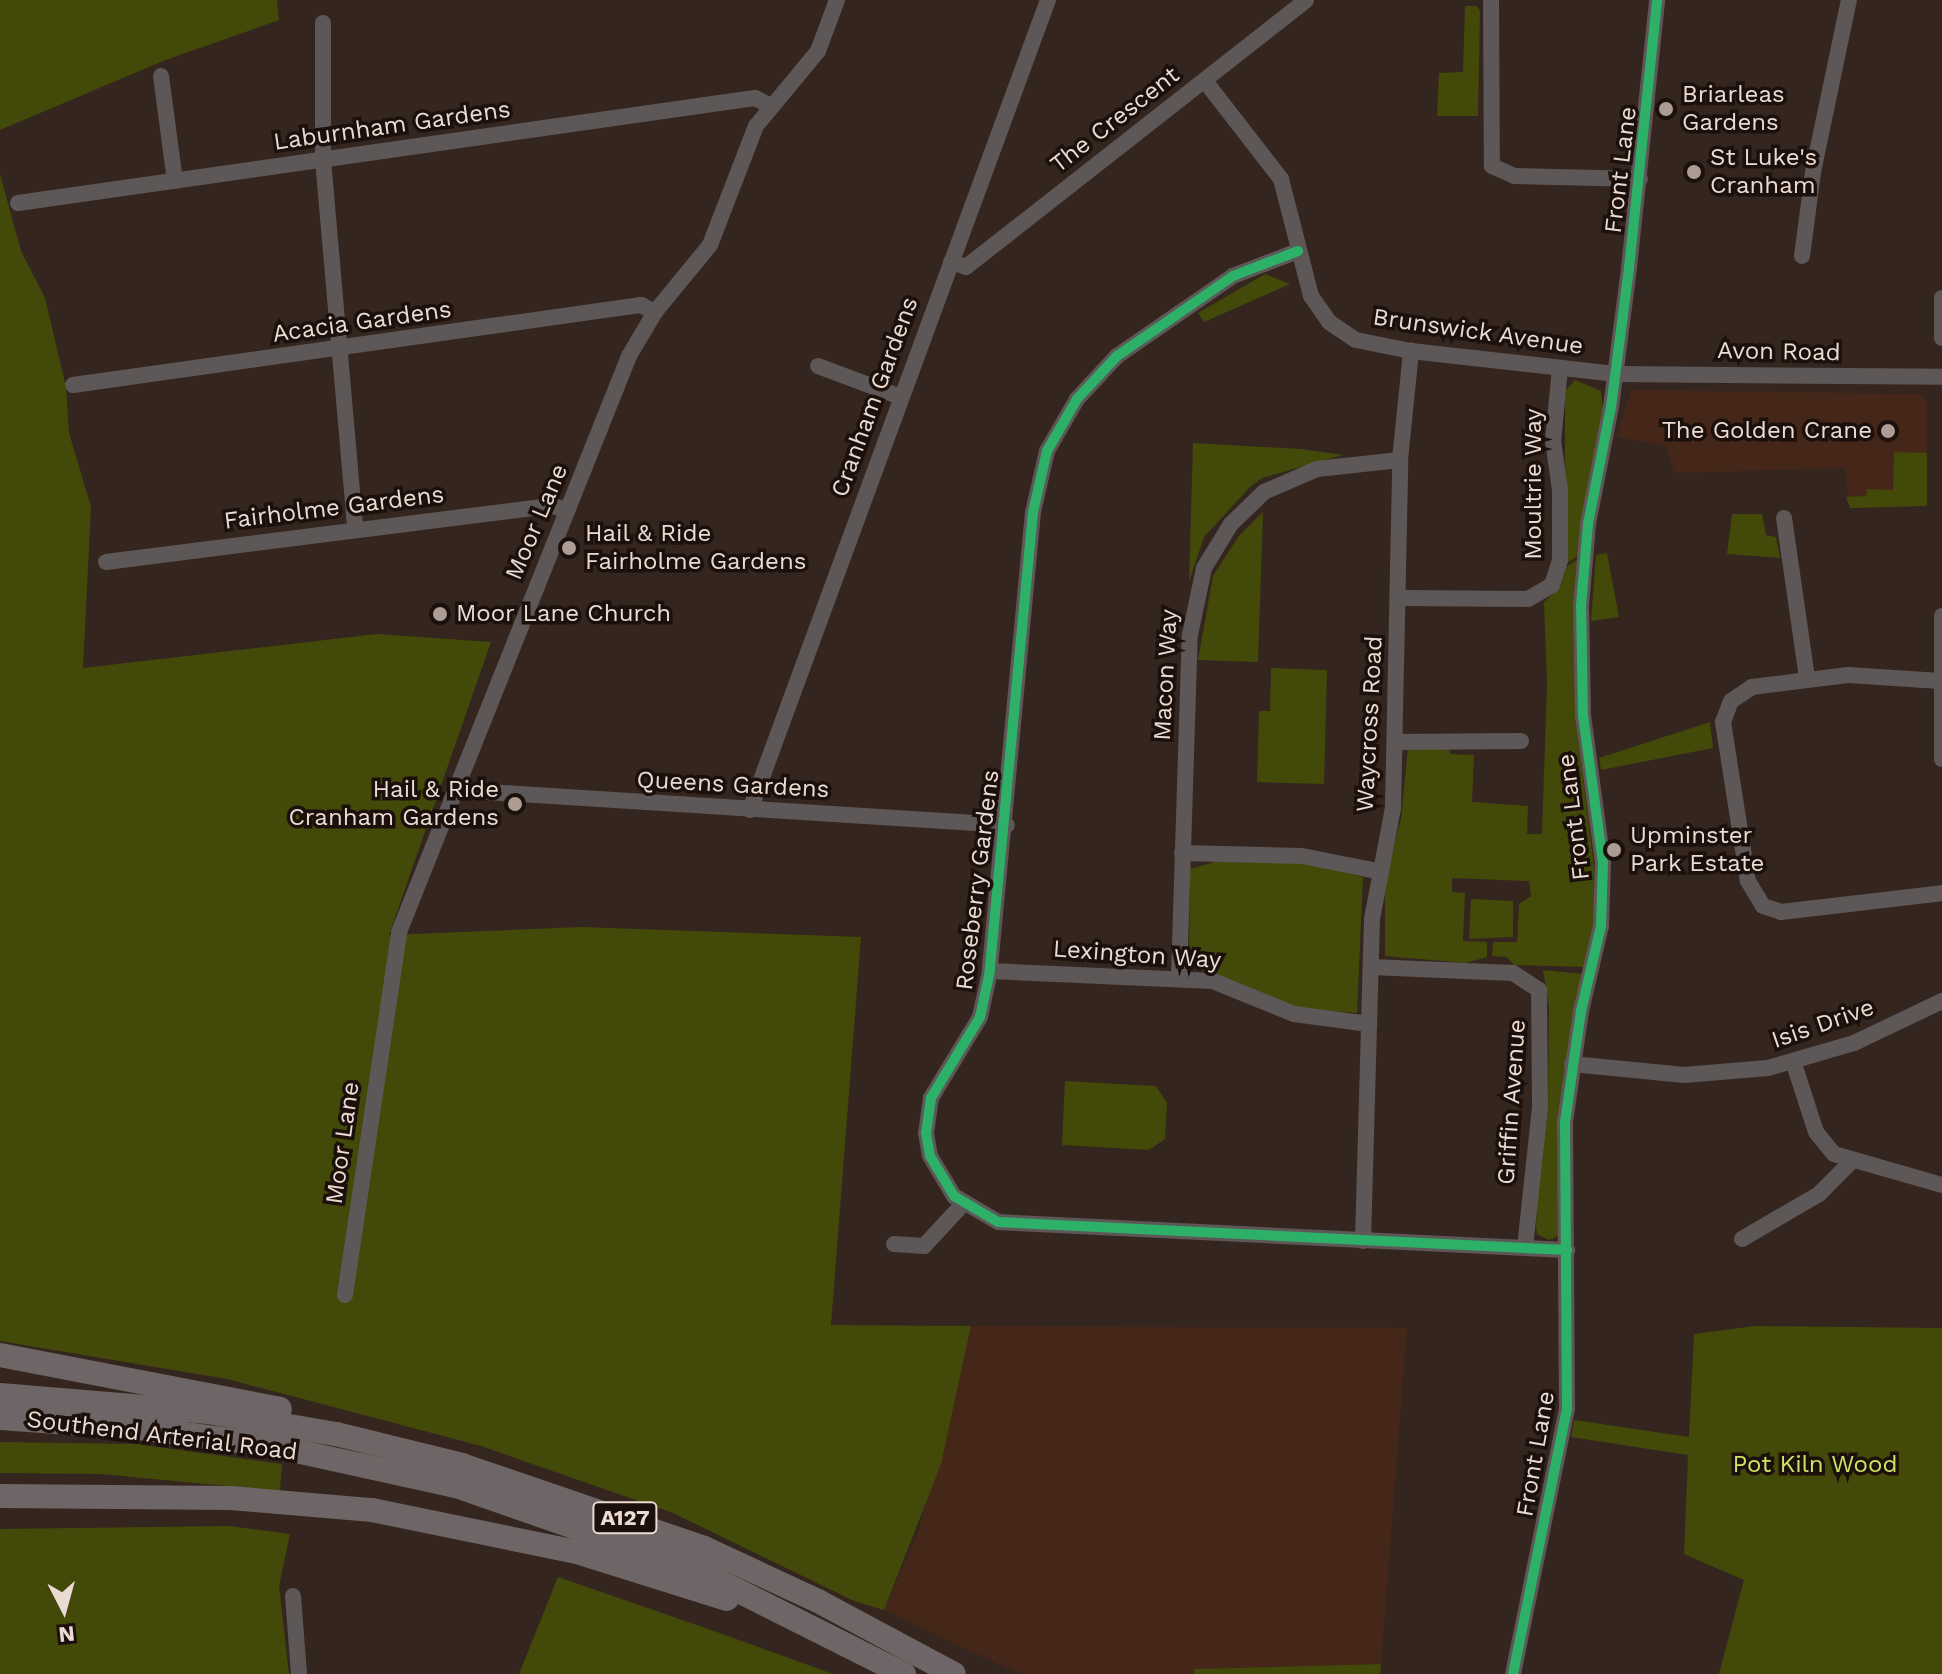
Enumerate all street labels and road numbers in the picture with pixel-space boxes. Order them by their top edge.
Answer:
street label: The Crescent [1045,61,1185,179]
street label: Laburnham Gardens [272,95,512,157]
street label: Front Lane [1599,105,1643,235]
street label: Cranham Gardens [825,293,925,501]
street label: Acacia Gardens [270,295,454,349]
street label: Brunswick Avenue [1370,303,1586,361]
street label: Avon Road [1717,337,1841,367]
street label: Moultrie Way [1520,408,1548,560]
street label: Moor Lane [500,459,574,585]
street label: Fairholme Gardens [222,480,446,536]
street label: Macon Way [1148,608,1184,742]
street label: Waycross Road [1351,635,1389,813]
street label: Front Lane [1552,752,1596,882]
street label: Queens Gardens [636,766,830,804]
street label: Roseberry Gardens [950,768,1006,992]
street label: Lexington Way [1052,935,1222,975]
street label: Isis Drive [1768,993,1878,1055]
street label: Griffin Avenue [1492,1018,1532,1186]
street label: Moor Lane [320,1080,366,1206]
street label: Front Lane [1511,1389,1561,1519]
street label: Southend Arterial Road [24,1405,300,1467]
road number: A127 [591,1500,659,1536]

